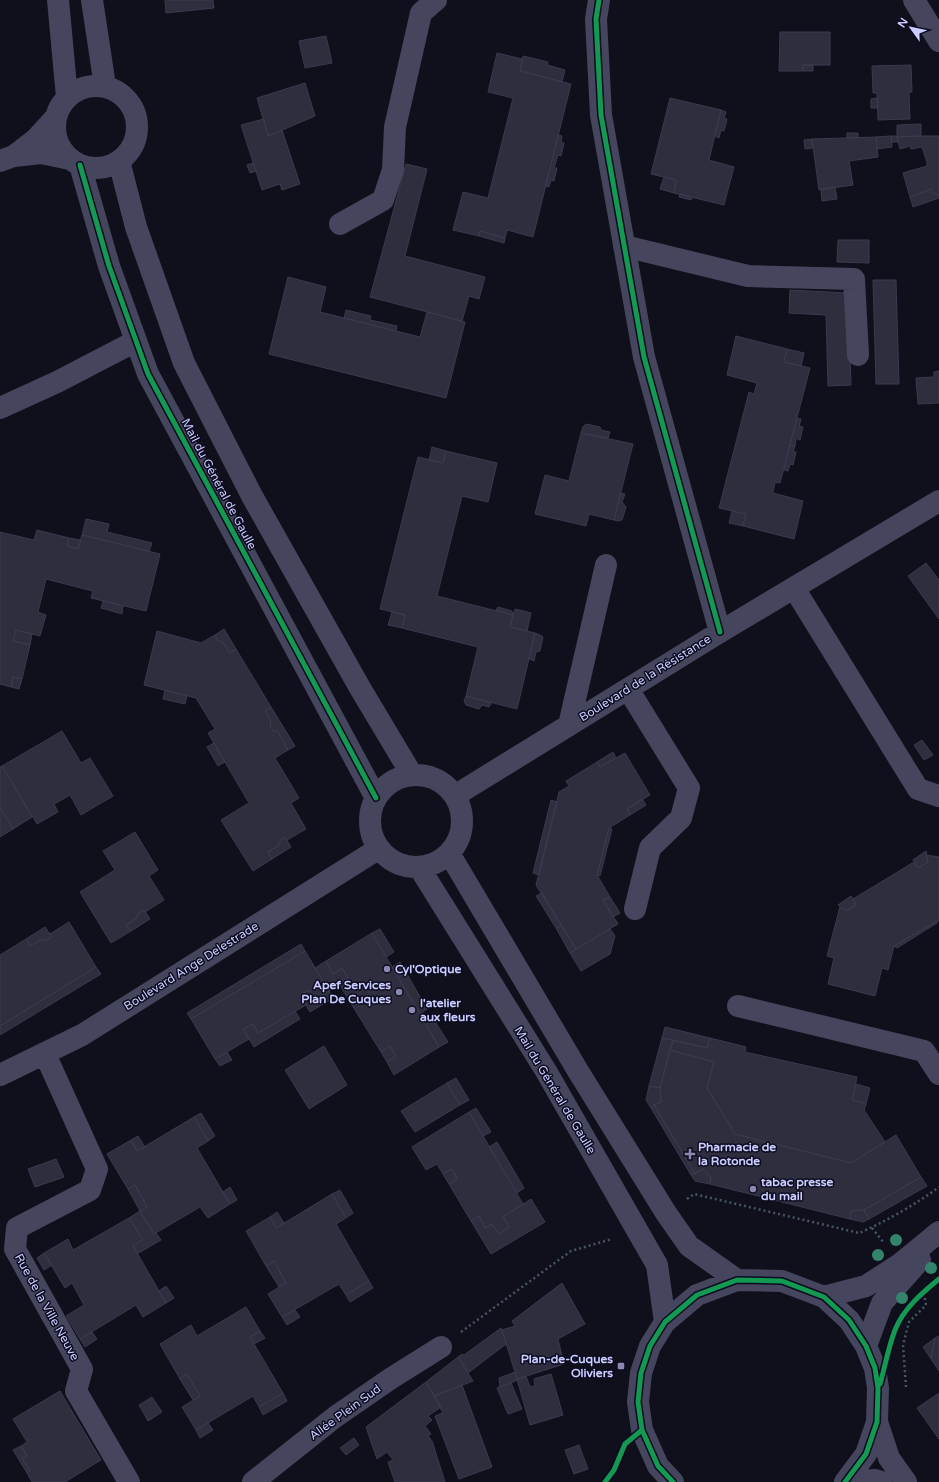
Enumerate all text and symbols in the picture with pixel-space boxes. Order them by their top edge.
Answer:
north arrow [891,8,931,48]
text: N [895,16,911,30]
street label: Mail du Général de Gaulle [179,416,260,552]
street label: Boulevard de la Résistance [577,632,714,724]
street label: Boulevard Ange Delestrade [121,919,261,1013]
place label: Cyl'Optique [395,962,461,977]
marker: Cyl'Optique [382,964,392,974]
place label: Apef Services Plan De Cuques [301,978,391,1007]
marker: Apef Services Plan De Cuques [394,987,404,997]
place label: l'atelier aux fleurs [420,996,476,1024]
marker: l'atelier aux fleurs [407,1005,417,1015]
street label: Mail du Général de Gaulle [511,1024,599,1156]
place label: Pharmacie de la Rotonde [698,1140,776,1168]
marker: Pharmacie de la Rotonde [685,1149,695,1159]
place label: tabac presse du mail [760,1175,833,1203]
marker: tabac presse du mail [748,1184,758,1194]
street label: Rue de la Ville Neuve [12,1251,82,1363]
place label: Plan-de-Cuques Oliviers [521,1352,613,1380]
marker: Plan-de-Cuques Oliviers [616,1361,626,1371]
street label: Allée Plein Sud [307,1381,383,1443]

